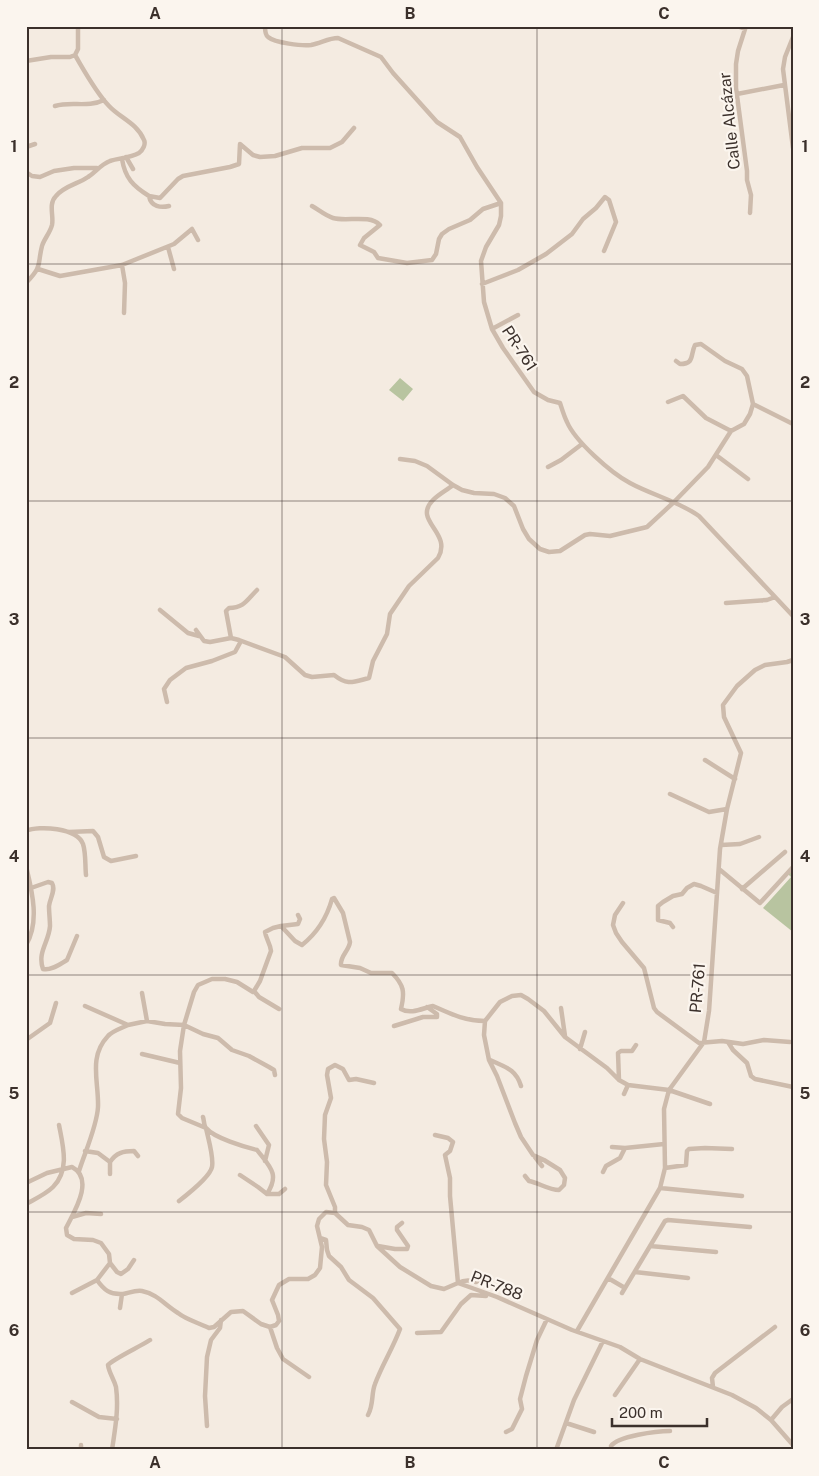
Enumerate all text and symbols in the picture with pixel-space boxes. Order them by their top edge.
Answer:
text: A [149,4,161,23]
text: B [405,4,416,23]
text: C [658,4,670,23]
street label: Calle Alcázar [715,71,744,171]
text: 1 [11,137,17,156]
text: 1 [802,137,808,156]
street label: PR-761 [498,322,541,375]
text: 2 [9,373,19,392]
text: 2 [800,373,810,392]
text: 3 [9,610,19,629]
text: 3 [800,610,810,629]
text: 4 [9,847,20,866]
text: 4 [800,847,811,866]
street label: PR-761 [686,962,709,1014]
text: 5 [9,1084,20,1103]
text: 5 [800,1084,811,1103]
street label: PR-788 [468,1267,526,1304]
text: 6 [9,1321,19,1340]
text: 6 [800,1321,810,1340]
scale bar [612,1396,706,1428]
text: 200 m [619,1404,663,1421]
text: A [149,1453,161,1472]
text: B [405,1453,416,1472]
text: C [658,1453,670,1472]

